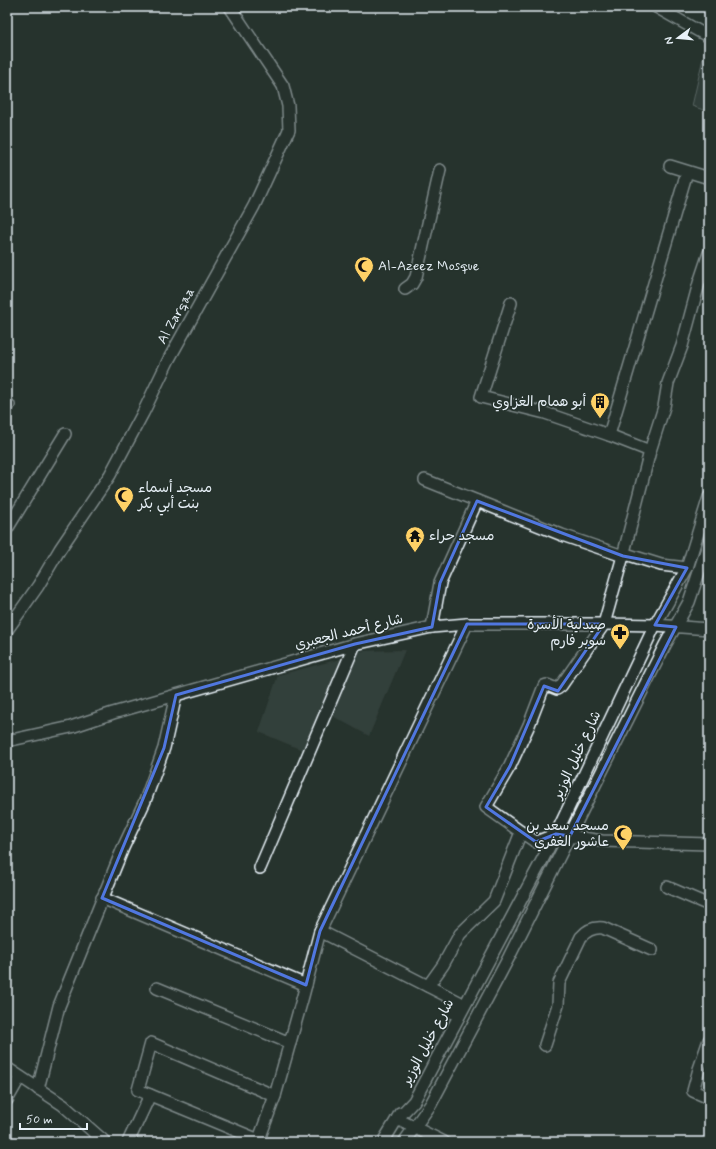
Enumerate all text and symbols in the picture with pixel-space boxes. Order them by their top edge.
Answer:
north arrow [658,18,698,58]
text: N [662,35,677,46]
mosque icon: Al-Azeez Mosque [353,255,375,283]
place label: Al-Azeez Mosque [378,257,480,275]
street label: Al Zarqaa [153,285,199,347]
building icon: أبو همام الغزاوي [589,391,611,419]
place label: أبو همام الغزاوي [492,393,587,412]
place label: مسجد أسماء بنت أبي بكر [137,479,212,516]
mosque icon: مسجد أسماء بنت أبي بكر [113,485,135,513]
temple icon: مسجد حراء [404,525,426,553]
place label: مسجد حراء [429,527,494,545]
street label: شارع أحمد الجعبري [293,610,405,655]
place label: صيدلية الأسرة سوبر فارم [527,615,606,651]
pharmacy icon: صيدلية الأسرة سوبر فارم [609,622,631,650]
street label: شارع خليل الوزير [548,708,605,803]
place label: مسجد سعد بن عاشور الغفري [526,817,609,852]
mosque icon: مسجد سعد بن عاشور الغفري [612,823,634,851]
street label: شارع خليل الوزير [397,996,458,1089]
scale bar [20,1105,87,1131]
text: 50 m [26,1112,53,1128]

